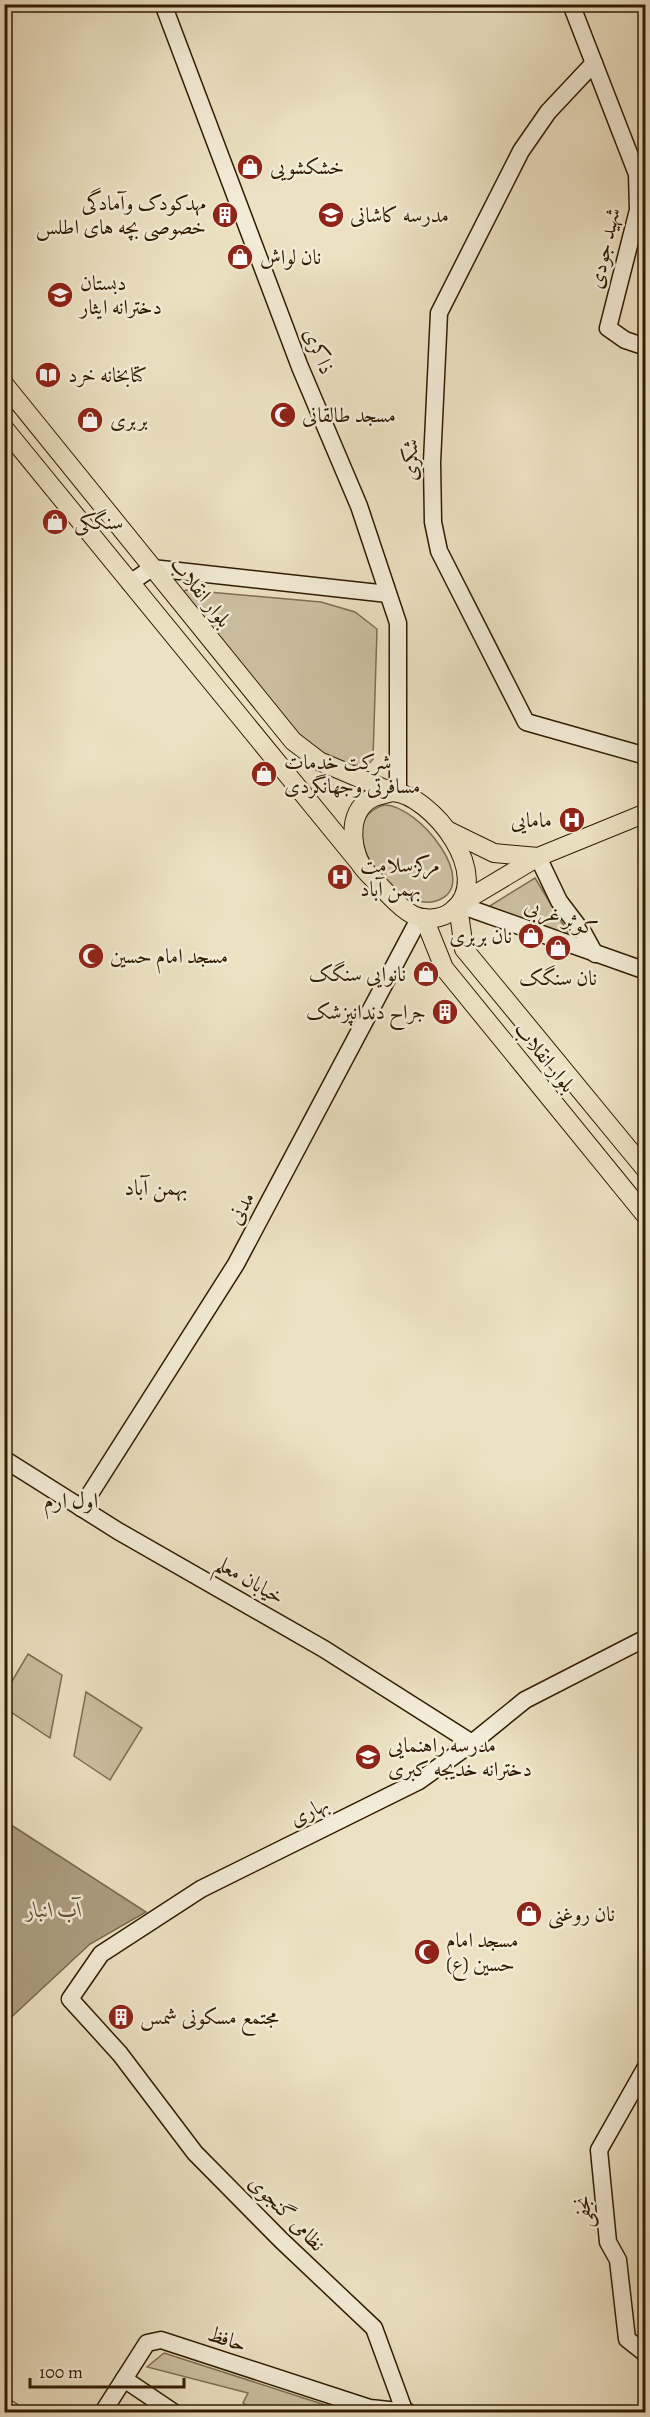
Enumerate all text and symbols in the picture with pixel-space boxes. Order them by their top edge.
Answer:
shop icon: خشکشویی [235,152,265,182]
place label: خشکشویی [270,153,344,181]
place label: مهدکودک وآمادگی خصوصی بچه های اطلس [36,187,206,242]
building icon: مهدکودک وآمادگی خصوصی بچه های اطلس [210,200,240,230]
school or university icon: مدرسه کاشانی [316,200,346,230]
place label: مدرسه کاشانی [350,201,449,229]
street label: شهید جودی [581,205,627,291]
shop icon: نان لواش [225,242,255,272]
place label: نان لواش [260,243,321,271]
place label: دبستان دخترانه ایثار [78,269,162,321]
school or university icon: دبستان دخترانه ایثار [45,280,75,310]
street label: ذاکری [297,324,341,378]
library icon: کتابخانه خرد [33,360,63,390]
place label: کتابخانه خرد [68,361,147,389]
mosque icon: مسجد طالقانی [268,400,298,430]
place label: مسجد طالقانی [302,401,396,429]
shop icon: بربری [75,405,105,435]
place label: بربری [110,406,148,434]
street label: شکری [396,439,424,481]
shop icon: سنگکی [40,507,70,537]
place label: سنگکی [74,508,124,536]
street label: بلوار انقلاب [164,551,238,633]
place label: شرکت خدمات مسافرتی وجهانگردی [284,748,420,800]
shop icon: شرکت خدمات مسافرتی وجهانگردی [249,759,279,789]
hospital icon: مامایی [557,805,587,835]
place label: مامایی [511,806,552,834]
place label: مرکزسلامت بهمن آباد [360,851,440,903]
hospital icon: مرکزسلامت بهمن آباد [325,862,355,892]
street label: کوثر غربی [521,891,601,944]
shop icon: نان بربری [516,921,546,951]
place label: نان بربری [449,922,512,950]
shop icon: نان سنگک [543,933,573,963]
mosque icon: مسجد امام حسین [76,941,106,971]
place label: مسجد امام حسین [110,942,228,974]
shop icon: نانوایی سنگک [411,959,441,989]
place label: نانوایی سنگک [309,960,406,988]
place label: نان سنگک [519,964,597,992]
building icon: جراح دندانپزشک [430,997,460,1027]
place label: جراح دندانپزشک [306,998,426,1031]
street label: بلوار انقلاب [508,1016,582,1098]
district label: بهمن آباد [124,1173,188,1203]
street label: مدنی [221,1187,261,1229]
district label: اول ارم [44,1486,98,1520]
street label: خیابان معلم [207,1549,289,1617]
place label: مدرسه راهنمایی دخترانه خدیجه کبری [388,1731,532,1783]
school or university icon: مدرسه راهنمایی دخترانه خدیجه کبری [353,1742,383,1772]
street label: بهاری [285,1790,333,1832]
water label: آب انبار [23,1895,83,1925]
shop icon: نان روغنی [514,1899,544,1929]
place label: نان روغنی [548,1900,615,1929]
place label: مسجد امام حسین (ع) [446,1926,518,1982]
mosque icon: مسجد امام حسین (ع) [412,1937,442,1967]
building icon: مجتمع مسکونی شمس [106,2002,136,2032]
place label: مجتمع مسکونی شمس [140,2003,279,2036]
street label: نظامی گنجوی [243,2169,331,2257]
street label: نجفی [568,2195,599,2229]
street label: حافظ [204,2320,250,2358]
scale bar [30,2351,184,2389]
text: 100 m [39,2360,83,2384]

